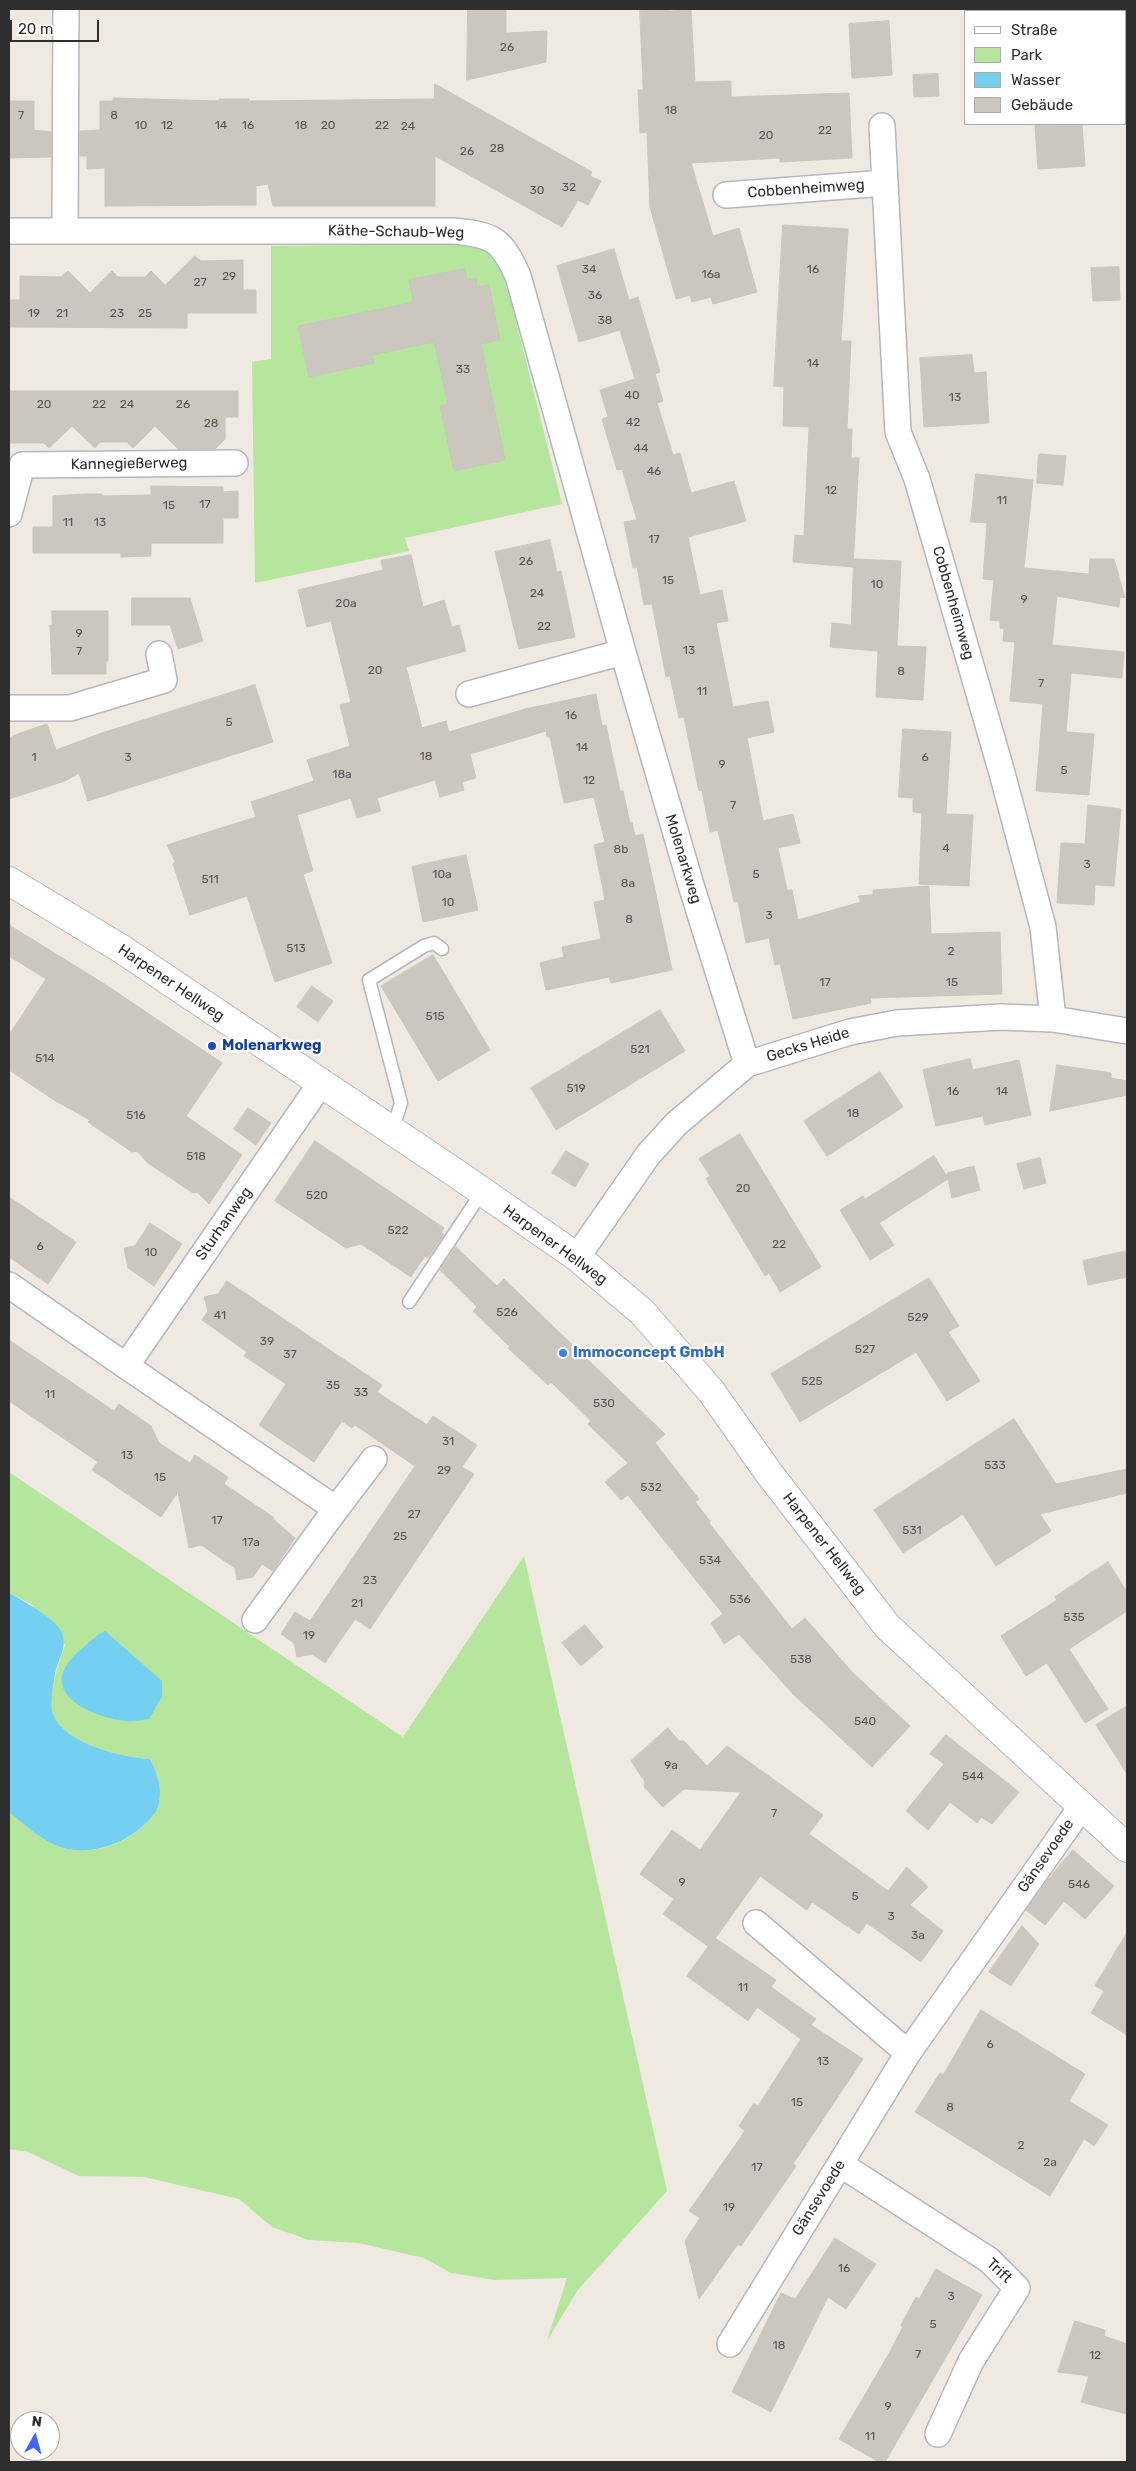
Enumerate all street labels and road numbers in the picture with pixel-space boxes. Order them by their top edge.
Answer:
street label: Cobbenheimweg [747,176,865,202]
street label: Käthe-Schaub-Weg [328,222,464,242]
street label: Kannegießerweg [70,454,188,474]
street label: Cobbenheimweg [928,544,978,662]
street label: Molenarkweg [661,812,705,906]
street label: Harpener Hellweg [114,941,228,1025]
street label: Gecks Heide [764,1024,852,1066]
street label: Sturhanweg [192,1184,256,1264]
street label: Harpener Hellweg [499,1201,611,1289]
street label: Harpener Hellweg [779,1489,869,1599]
street label: Gänsevoede [1014,1816,1078,1896]
street label: Gänsevoede [789,2157,849,2239]
street label: Trift [982,2255,1016,2287]

